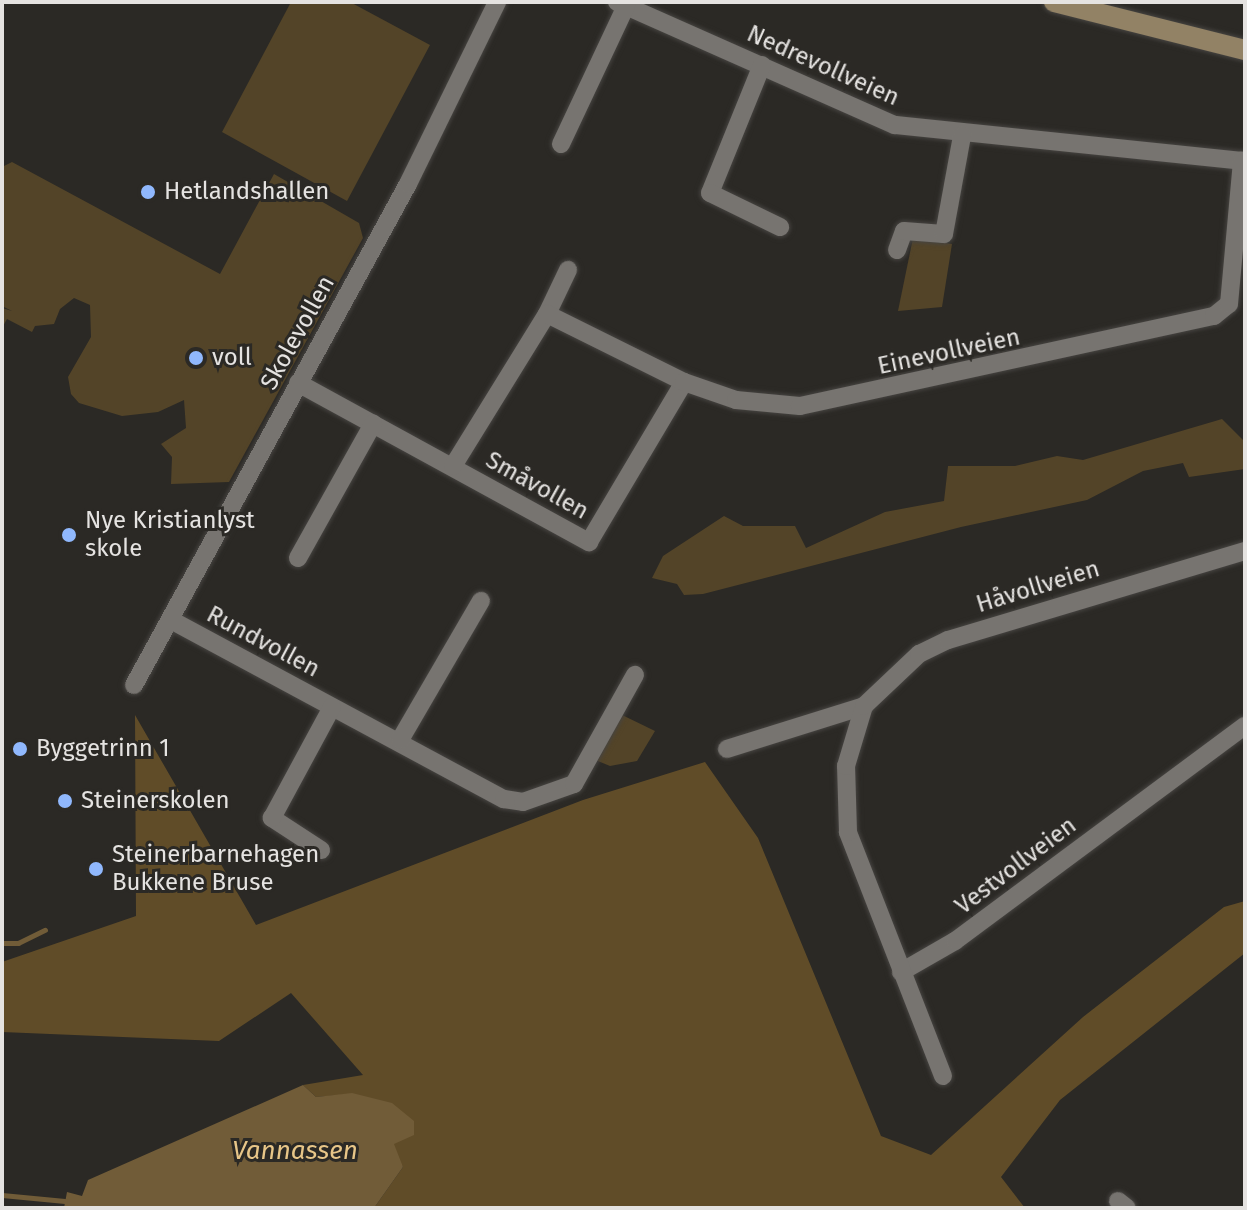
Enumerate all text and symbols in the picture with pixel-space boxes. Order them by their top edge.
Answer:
street label: Nedrevollveien [742,20,904,112]
place label: Hetlandshallen [164,178,329,206]
marker: Hetlandshallen [139,183,157,201]
street label: Skolevollen [255,271,341,395]
street label: Einevollveien [875,323,1023,381]
place label: voll [212,344,252,372]
marker: voll [187,349,205,367]
street label: Småvollen [481,446,593,526]
place label: Nye Kristianlyst skole [85,507,255,563]
marker: Nye Kristianlyst skole [60,526,78,544]
street label: Håvollveien [973,555,1103,619]
street label: Rundvollen [202,600,324,684]
place label: Byggetrinn 1 [36,735,170,763]
marker: Byggetrinn 1 [11,740,29,758]
place label: Steinerskolen [81,787,230,815]
marker: Steinerskolen [56,792,74,810]
street label: Vestvollveien [950,811,1082,921]
place label: Steinerbarnehagen Bukkene Bruse [112,841,319,897]
marker: Steinerbarnehagen Bukkene Bruse [87,860,105,878]
water label: Vannassen [232,1135,358,1167]

